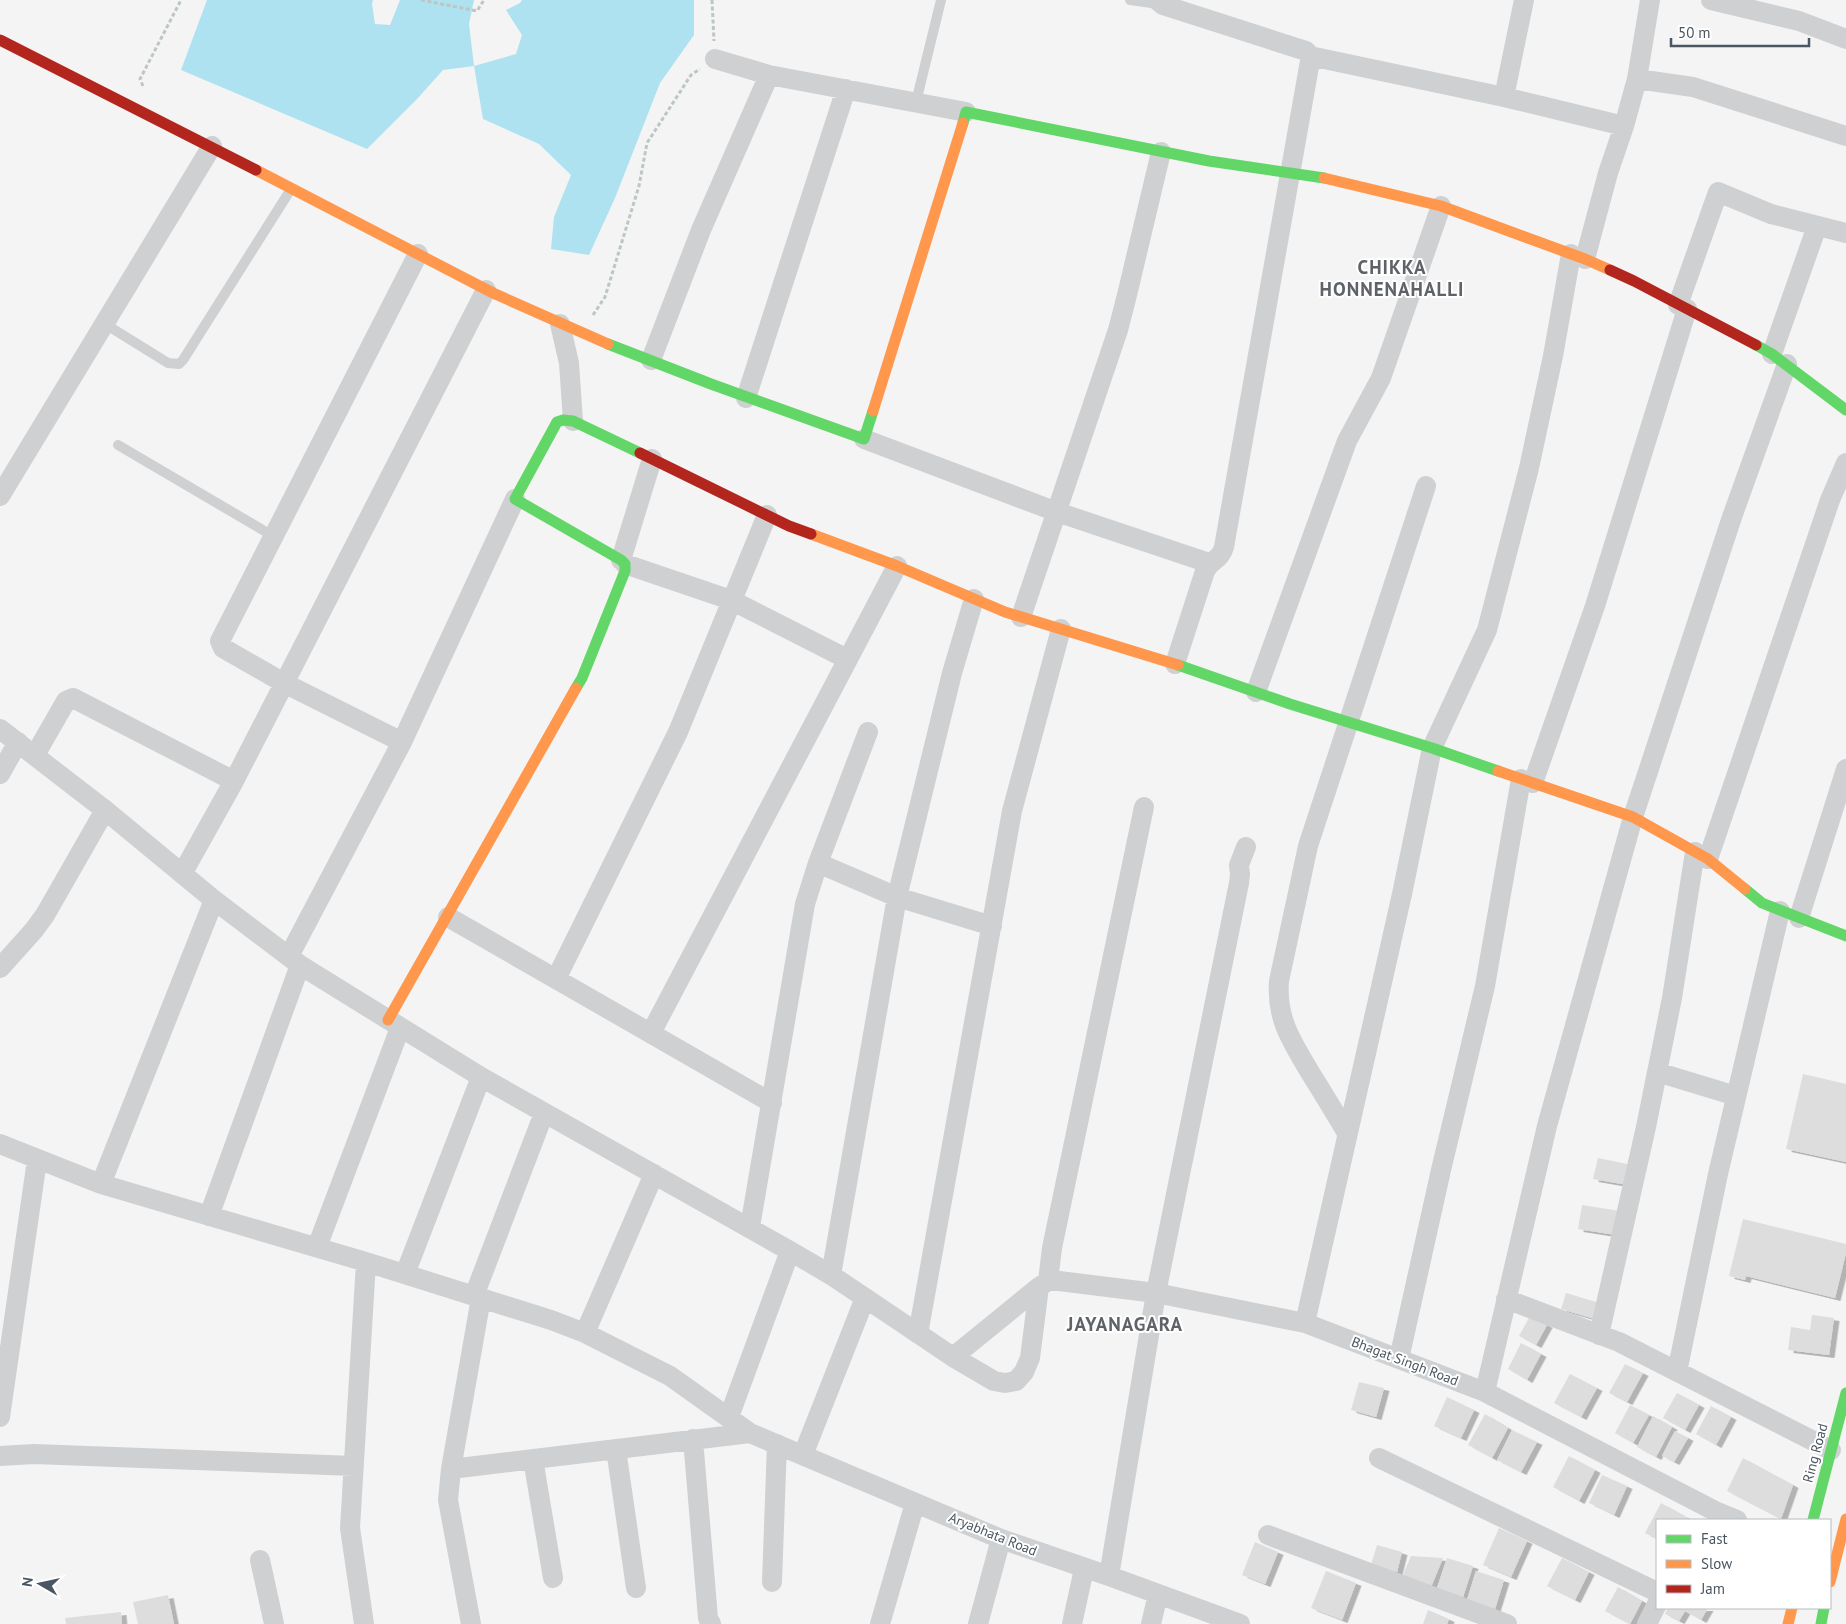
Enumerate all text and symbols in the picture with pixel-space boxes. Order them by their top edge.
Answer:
scale bar [1671,15,1808,47]
text: 50 m [1678,23,1711,42]
district label: CHIKKA HONNENAHALLI [1320,255,1464,301]
district label: JAYANAGARA [1066,1312,1183,1336]
street label: Bhagat Singh Road [1349,1332,1461,1390]
street label: Ring Road [1798,1421,1832,1485]
street label: Aryabhata Road [946,1508,1040,1560]
legend [1656,1519,1831,1609]
text: Fast [1701,1529,1728,1548]
text: Slow [1701,1554,1732,1573]
north arrow [15,1559,65,1609]
text: N [18,1576,37,1588]
text: Jam [1700,1579,1725,1598]

